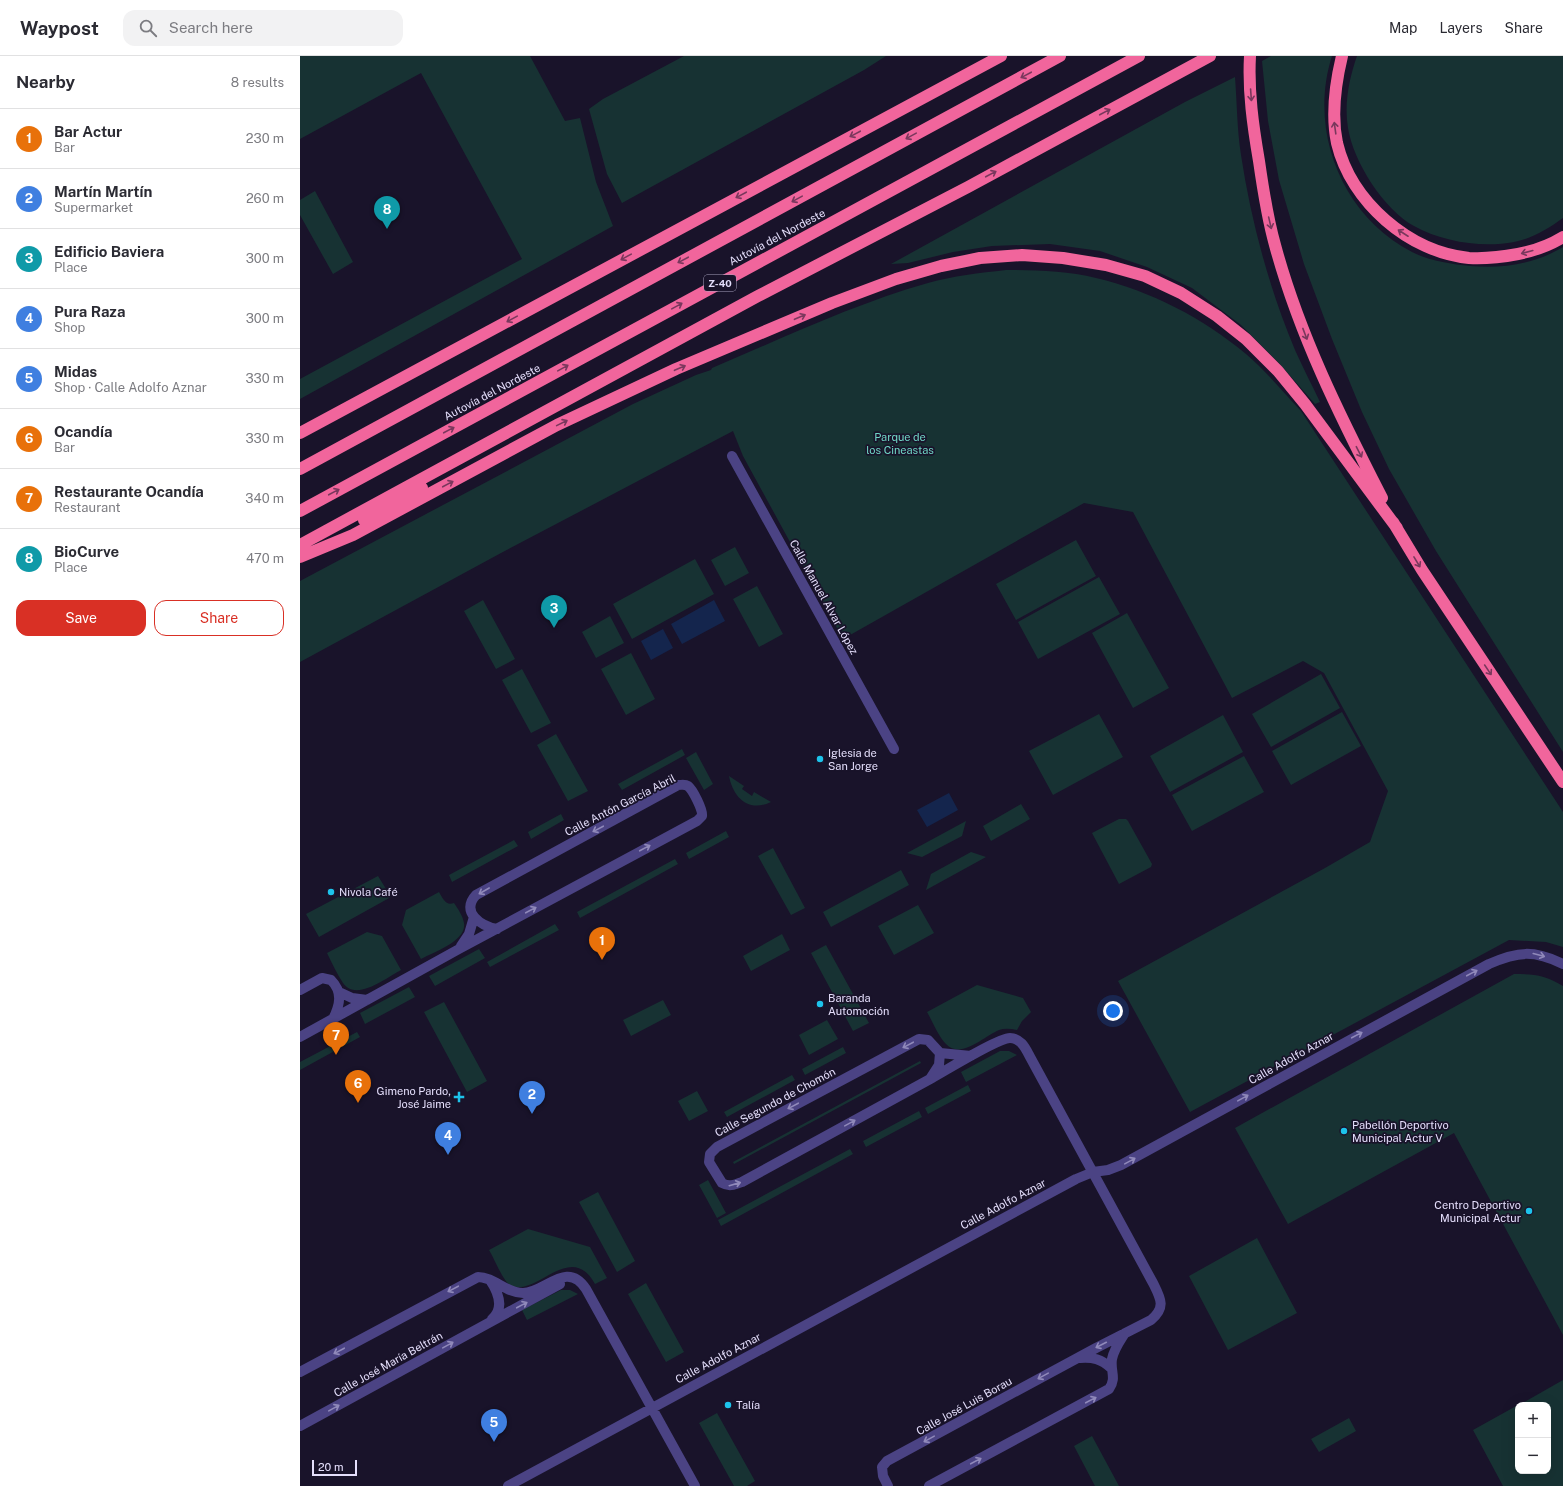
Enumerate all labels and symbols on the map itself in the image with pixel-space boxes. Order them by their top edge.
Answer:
one-way arrow [1020,71,1032,79]
one-way arrow [1247,88,1254,101]
one-way arrow [1099,108,1111,116]
one-way arrow [1331,122,1339,135]
one-way arrow [850,131,862,138]
one-way arrow [905,133,917,141]
one-way arrow [985,170,997,177]
one-way arrow [735,192,747,200]
one-way arrow [791,195,803,203]
pin: 8 [374,196,400,229]
street label: Autovía del Nordeste [727,207,827,267]
one-way arrow [1266,217,1274,230]
one-way arrow [1398,229,1409,237]
one-way arrow [1521,249,1534,256]
one-way arrow [620,254,632,261]
one-way arrow [677,257,689,265]
road number: Z-40 [704,275,736,291]
one-way arrow [671,302,683,310]
one-way arrow [793,313,805,320]
one-way arrow [506,316,518,324]
one-way arrow [1301,327,1309,339]
street label: Autovía del Nordeste [442,362,542,422]
one-way arrow [674,363,686,371]
one-way arrow [557,364,569,372]
one-way arrow [556,419,568,426]
one-way arrow [442,426,454,434]
park label: Parque de los Cineastas [866,431,934,456]
one-way arrow [1356,446,1363,458]
one-way arrow [442,480,454,487]
one-way arrow [328,488,340,496]
street label: Calle Manuel Alvar López [787,538,861,656]
one-way arrow [1413,556,1421,568]
pin: 3 [541,595,567,628]
one-way arrow [1485,664,1493,676]
place label: Iglesia de San Jorge [828,747,878,772]
marker: Iglesia de San Jorge [815,754,825,764]
street label: Calle Antón García Abril [563,772,677,838]
one-way arrow [592,825,604,833]
one-way arrow [639,844,651,852]
place label: Nivola Café [339,886,398,898]
marker: Nivola Café [326,887,336,897]
one-way arrow [478,887,490,895]
one-way arrow [525,906,537,914]
pin: 1 [589,927,615,960]
one-way arrow [1533,952,1546,959]
one-way arrow [1466,969,1478,977]
place label: Baranda Automoción [828,992,889,1017]
marker: Baranda Automoción [815,999,825,1009]
your location [1103,1001,1123,1021]
pin: 7 [323,1022,349,1055]
street label: Calle Adolfo Aznar [1246,1030,1336,1086]
one-way arrow [1351,1031,1363,1039]
one-way arrow [902,1042,914,1049]
street label: Calle Segundo de Chomón [713,1065,837,1139]
pin: 6 [345,1070,371,1103]
pin: 2 [519,1081,545,1114]
place label: Gimeno Pardo, José Jaime [377,1085,451,1110]
marker: Gimeno Pardo, José Jaime [454,1092,464,1102]
one-way arrow [1237,1093,1249,1101]
one-way arrow [788,1103,800,1110]
one-way arrow [843,1119,855,1126]
place label: Pabellón Deportivo Municipal Actur V [1352,1119,1449,1144]
pin: 4 [435,1122,461,1155]
marker: Pabellón Deportivo Municipal Actur V [1339,1126,1349,1136]
one-way arrow [1124,1156,1136,1164]
street label: Calle Adolfo Aznar [958,1176,1048,1232]
one-way arrow [728,1180,741,1187]
place label: Centro Deportivo Municipal Actur [1434,1199,1521,1224]
marker: Centro Deportivo Municipal Actur [1524,1206,1534,1216]
one-way arrow [448,1286,460,1293]
one-way arrow [516,1300,528,1308]
street label: Calle José María Beltrán [332,1329,444,1399]
street label: Calle Adolfo Aznar [673,1330,763,1386]
one-way arrow [442,1340,454,1348]
one-way arrow [1095,1342,1107,1349]
one-way arrow [333,1348,345,1355]
one-way arrow [1037,1373,1049,1381]
street label: Calle José Luis Borau [914,1375,1014,1437]
one-way arrow [1084,1395,1096,1403]
place label: Talía [736,1399,760,1411]
marker: Talía [723,1400,733,1410]
one-way arrow [328,1403,340,1411]
pin: 5 [481,1409,507,1442]
one-way arrow [923,1435,935,1443]
one-way arrow [970,1457,982,1464]
scale bar [312,1458,357,1477]

